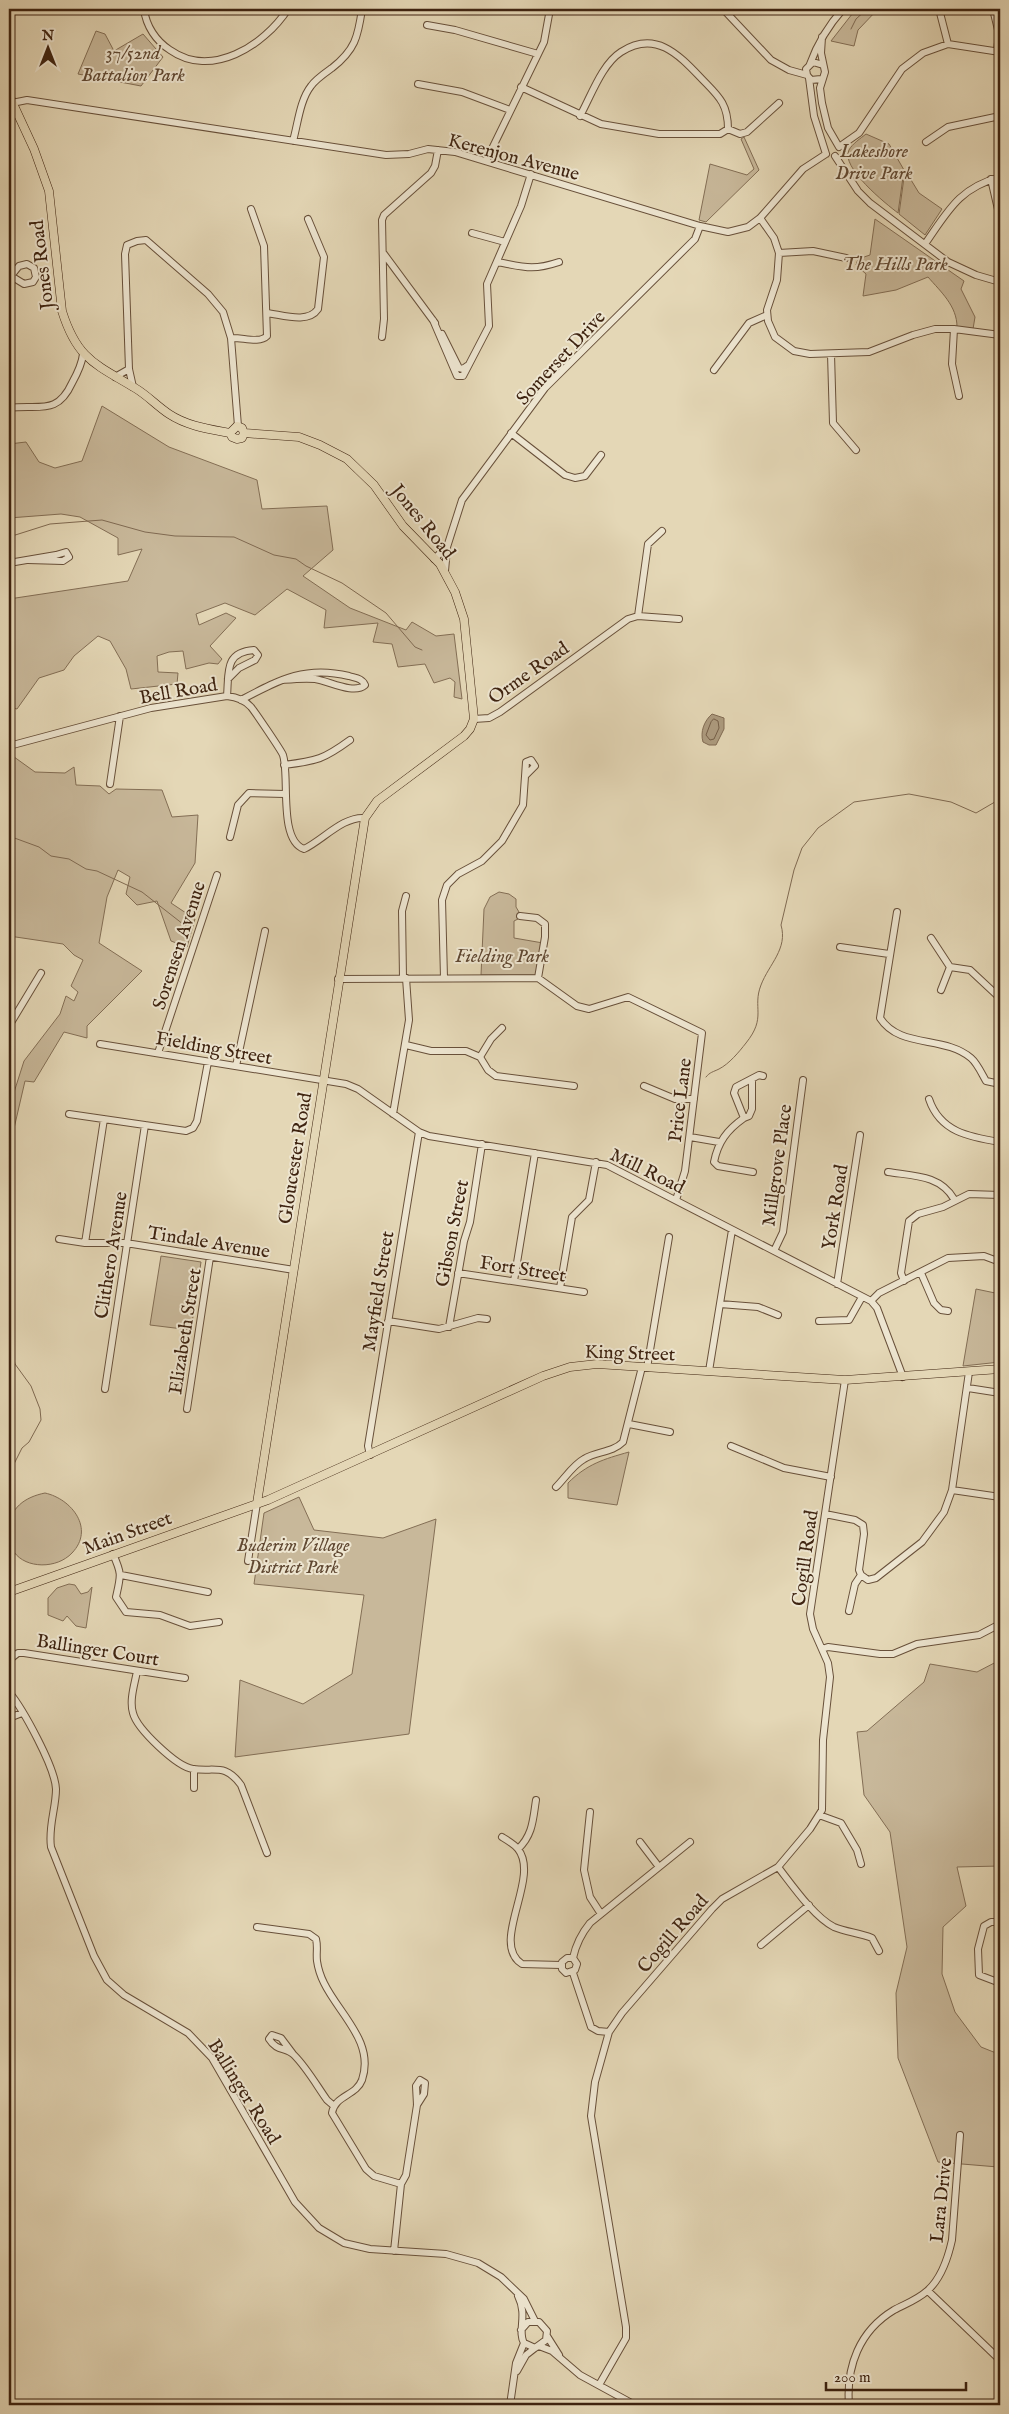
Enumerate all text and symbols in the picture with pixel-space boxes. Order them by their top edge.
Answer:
north arrow [22,22,72,72]
text: N [41,27,54,45]
park label: 37/52nd Battalion Park [81,42,185,88]
street label: Kerenjon Avenue [445,129,582,187]
park label: Lakeshore Drive Park [835,140,913,186]
street label: Jones Road [25,218,61,313]
park label: The Hills Park [842,253,948,277]
street label: Somerset Drive [512,306,612,411]
street label: Jones Road [384,478,461,565]
street label: Orme Road [484,637,575,710]
street label: Bell Road [137,673,220,711]
street label: Sorensen Avenue [148,878,212,1013]
park label: Fielding Park [455,945,549,969]
street label: Fielding Street [154,1027,274,1071]
street label: Price Lane [664,1057,698,1144]
street label: Gloucester Road [274,1090,318,1226]
street label: Millgrove Place [758,1102,798,1228]
street label: Mill Road [606,1143,689,1201]
street label: York Road [817,1162,855,1252]
street label: Gibson Street [431,1177,475,1289]
street label: Clithero Avenue [90,1190,134,1321]
street label: Tindale Avenue [146,1221,272,1265]
street label: Mayfield Street [358,1229,400,1353]
street label: Fort Street [478,1251,568,1289]
street label: Elizabeth Street [164,1266,208,1396]
street label: King Street [584,1340,676,1368]
street label: Main Street [80,1507,176,1561]
street label: Cogill Road [787,1508,825,1608]
park label: Buderim Village District Park [236,1534,350,1580]
street label: Ballinger Court [35,1629,161,1673]
street label: Cogill Road [633,1889,715,1979]
street label: Ballinger Road [201,2035,286,2150]
street label: Lara Drive [926,2156,958,2244]
scale bar [826,2359,966,2391]
text: 200 m [834,2368,871,2387]

